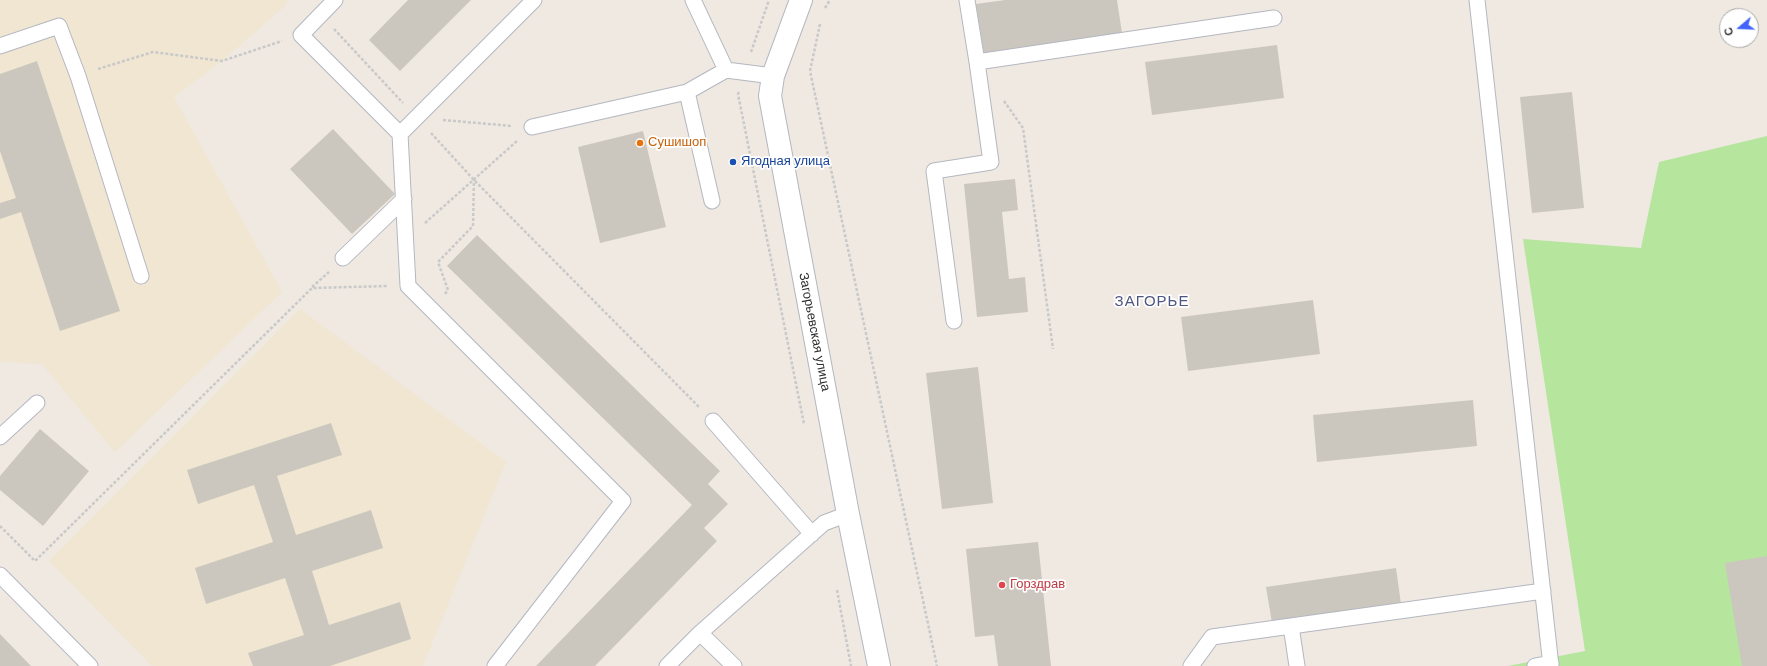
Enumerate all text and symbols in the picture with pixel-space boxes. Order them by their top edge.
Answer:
north arrow [1719,8,1759,48]
text: С [1721,26,1737,38]
place label: Сушишоп [648,135,706,151]
marker: Сушишоп [635,138,645,148]
place label: Ягодная улица [741,154,830,170]
marker: Ягодная улица [728,157,738,167]
street label: Загорьевская улица [795,271,833,393]
district label: ЗАГОРЬЕ [1115,293,1189,311]
place label: Горздрав [1010,577,1065,593]
marker: Горздрав [997,580,1007,590]

